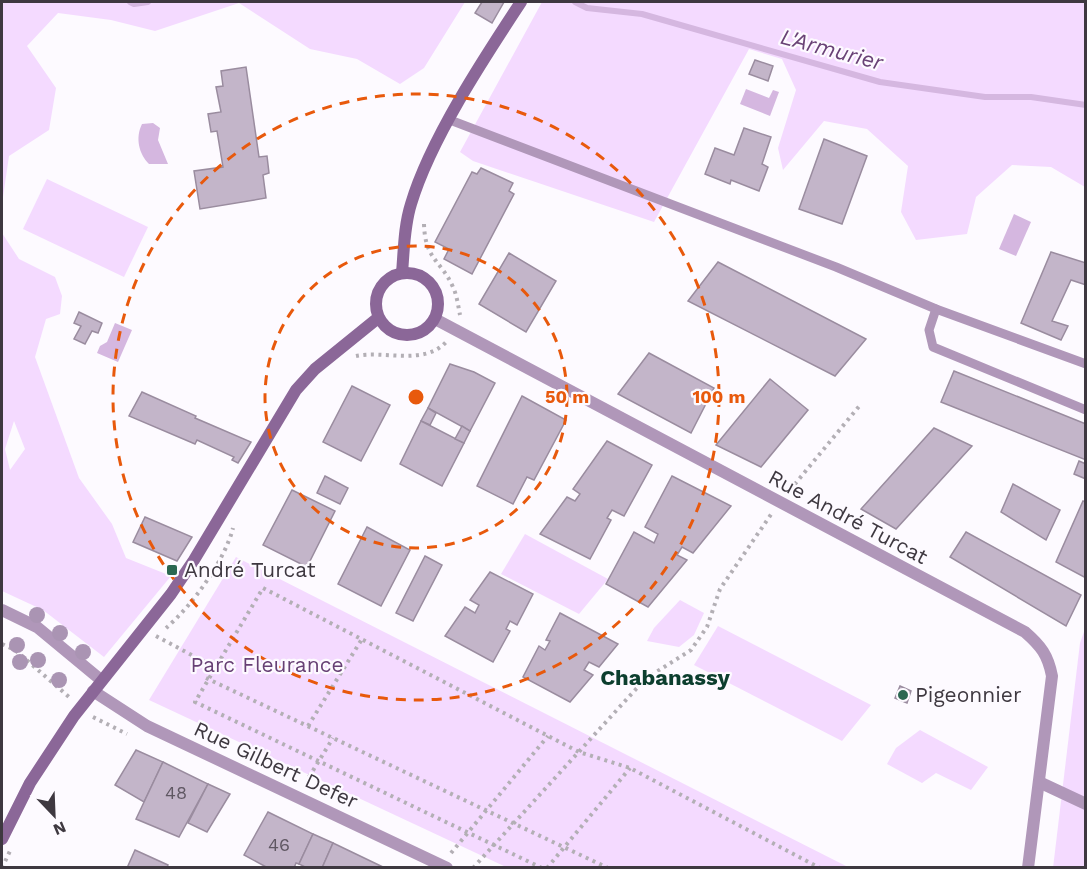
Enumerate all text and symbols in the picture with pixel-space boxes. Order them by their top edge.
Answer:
water label: L'Armurier [778,24,887,76]
text: 50 m [545,386,589,407]
text: 100 m [692,386,746,407]
centre of rings [406,387,426,407]
street label: Rue André Turcat [764,464,932,569]
place label: André Turcat [184,557,316,582]
marker: André Turcat [165,563,179,577]
park label: Parc Fleurance [190,652,344,677]
district label: Chabanassy [600,665,730,690]
place label: Pigeonnier [915,682,1022,707]
marker: Pigeonnier [896,688,910,702]
street label: Rue Gilbert Defer [190,716,363,814]
house number: 48 [165,782,187,803]
north arrow [24,785,84,845]
text: N [50,817,69,839]
house number: 46 [268,834,290,855]

